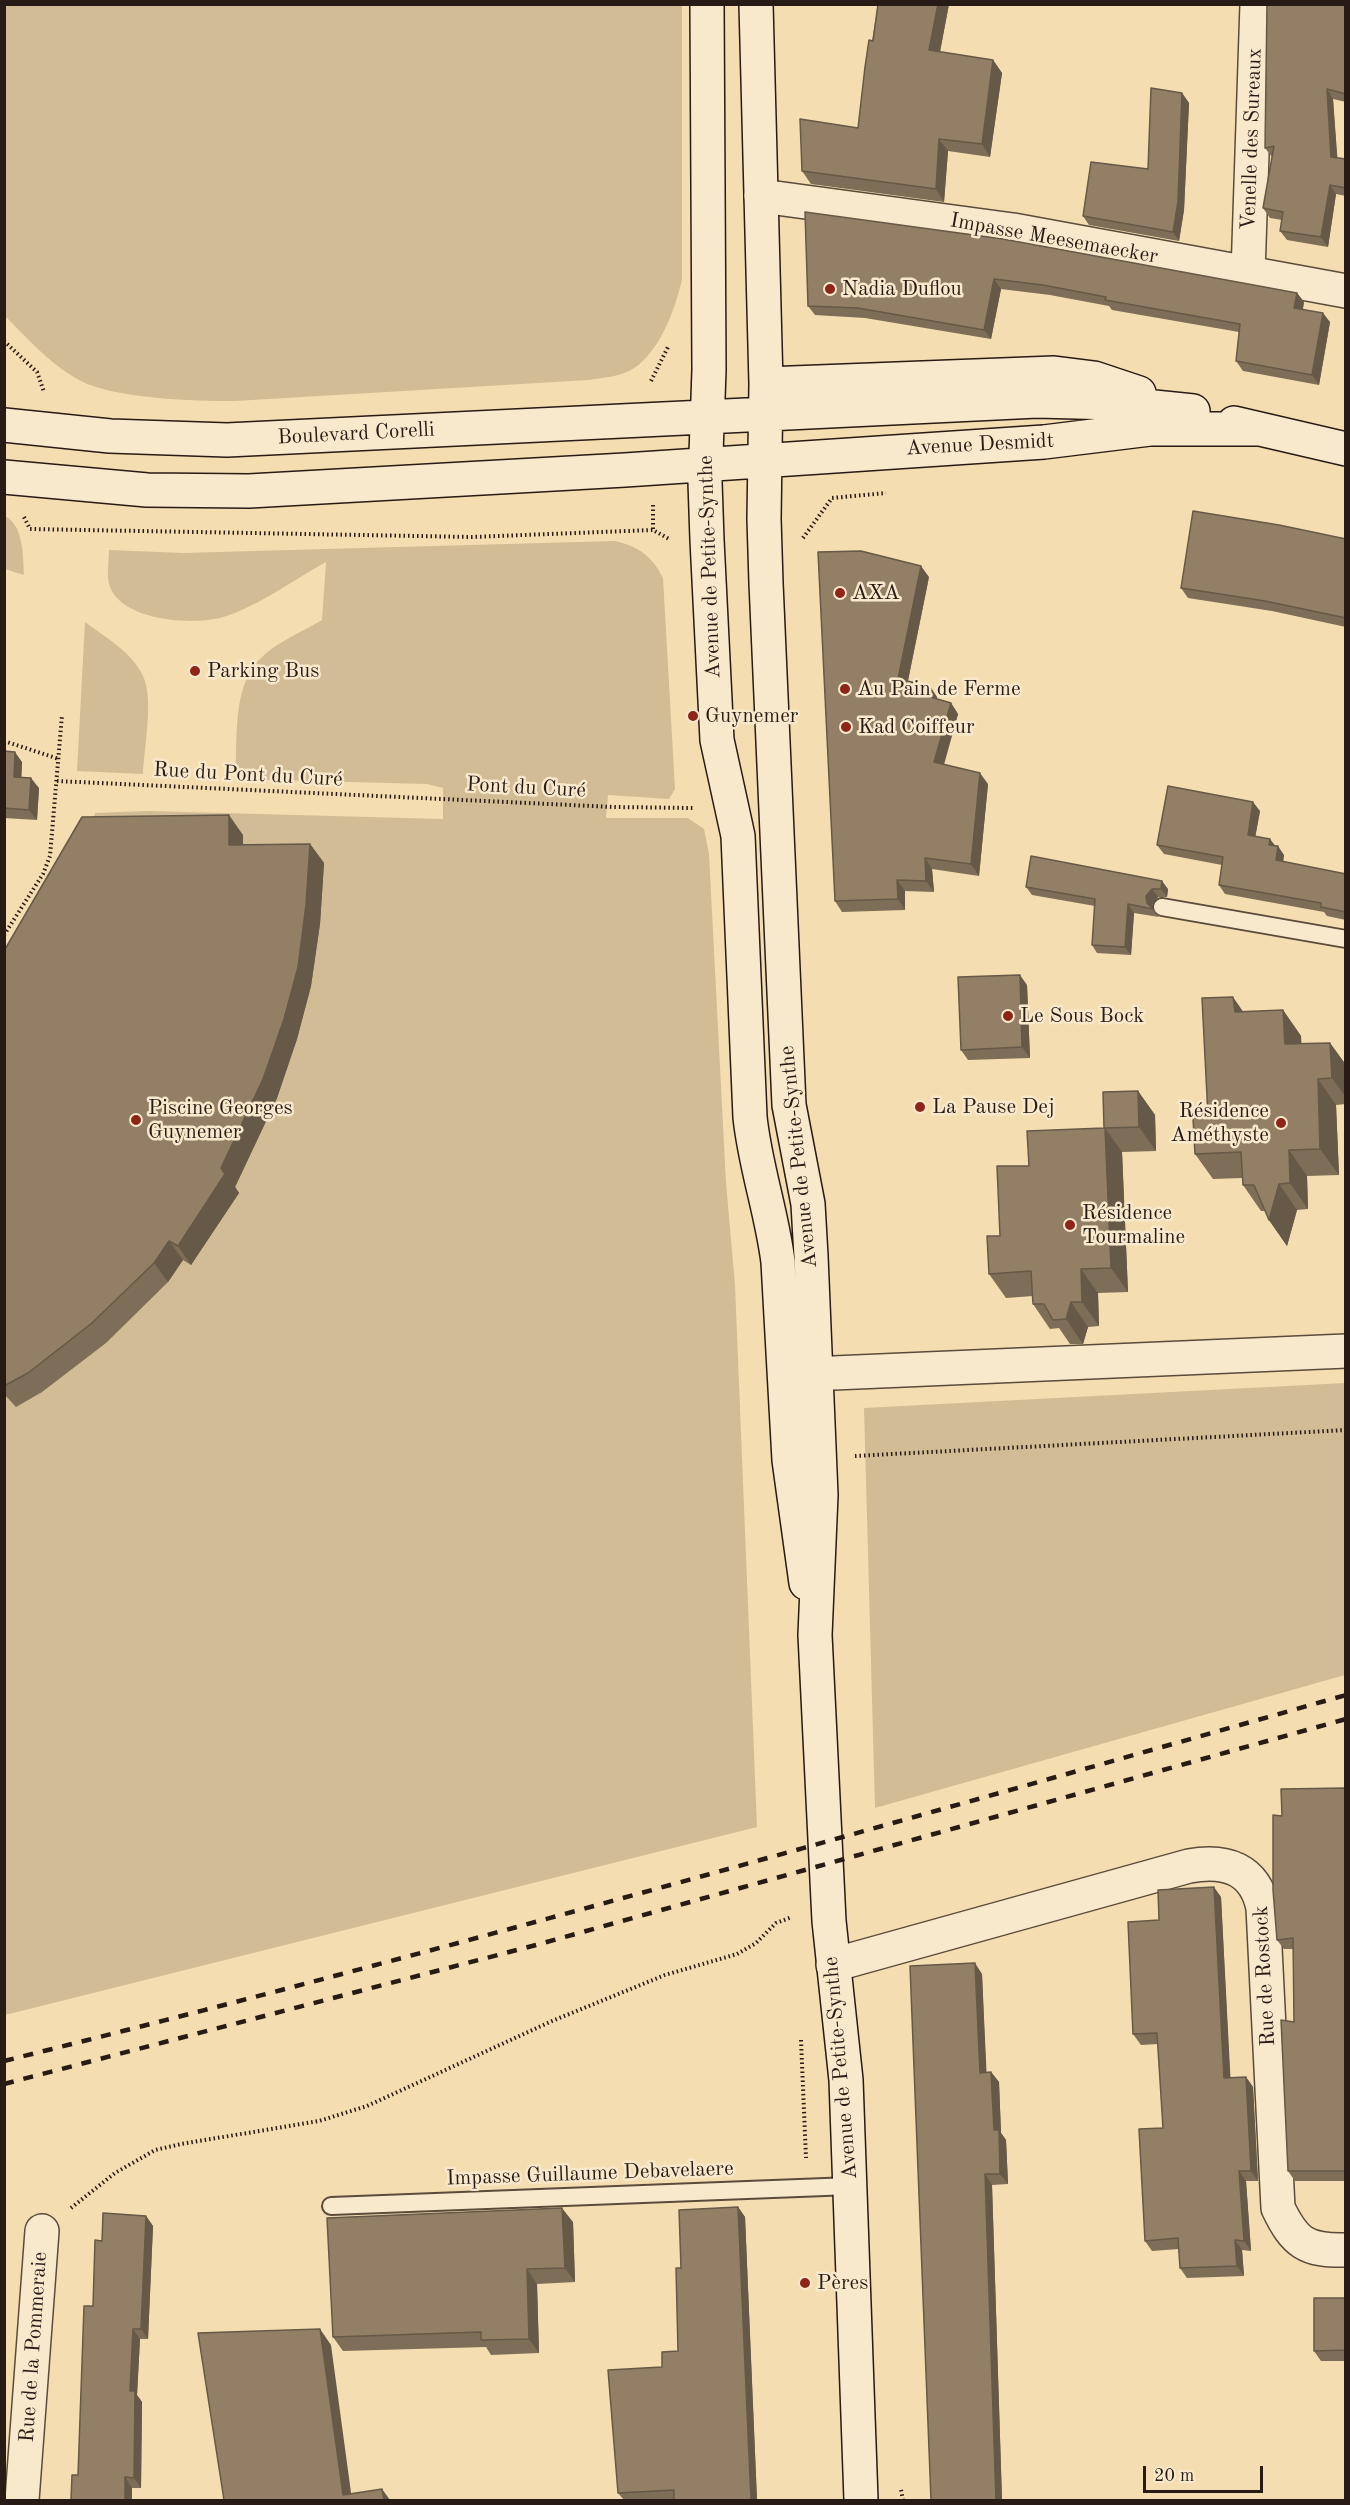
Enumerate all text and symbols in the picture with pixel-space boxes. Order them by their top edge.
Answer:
street label: Venelle des Sureaux [1236,47,1268,231]
street label: Impasse Meesemaecker [948,208,1160,270]
place label: Nadia Duflou [842,276,962,302]
marker: Nadia Duflou [823,282,837,296]
street label: Boulevard Corelli [277,417,435,451]
street label: Avenue Desmidt [905,429,1055,461]
street label: Avenue de Petite-Synthe [694,455,726,679]
place label: AXA [852,580,900,606]
marker: AXA [833,586,847,600]
place label: Parking Bus [207,658,319,684]
marker: Parking Bus [188,664,202,678]
place label: Au Pain de Ferme [857,676,1021,702]
marker: Au Pain de Ferme [838,682,852,696]
place label: Guynemer [705,703,798,729]
marker: Guynemer [686,709,700,723]
place label: Kad Coiffeur [858,714,975,740]
marker: Kad Coiffeur [839,720,853,734]
street label: Rue du Pont du Curé [153,757,343,793]
street label: Pont du Curé [466,772,586,804]
place label: Le Sous Bock [1020,1003,1144,1029]
marker: Le Sous Bock [1001,1009,1015,1023]
street label: Avenue de Petite-Synthe [775,1044,823,1270]
place label: La Pause Dej [932,1094,1055,1120]
place label: Piscine Georges Guynemer [148,1095,293,1145]
place label: Résidence Améthyste [1171,1098,1269,1148]
marker: La Pause Dej [913,1100,927,1114]
marker: Piscine Georges Guynemer [129,1113,143,1127]
marker: Résidence Améthyste [1274,1116,1288,1130]
place label: Résidence Tourmaline [1082,1200,1185,1250]
marker: Résidence Tourmaline [1063,1218,1077,1232]
street label: Rue de Rostock [1249,1905,1281,2047]
street label: Avenue de Petite-Synthe [819,1956,863,2180]
street label: Impasse Guillaume Debavelaere [446,2156,734,2192]
street label: Rue de la Pommeraie [15,2251,53,2443]
place label: Pères [817,2270,868,2296]
marker: Pères [798,2276,812,2290]
scale bar [1146,2454,1266,2492]
text: 20 m [1154,2467,1194,2485]

